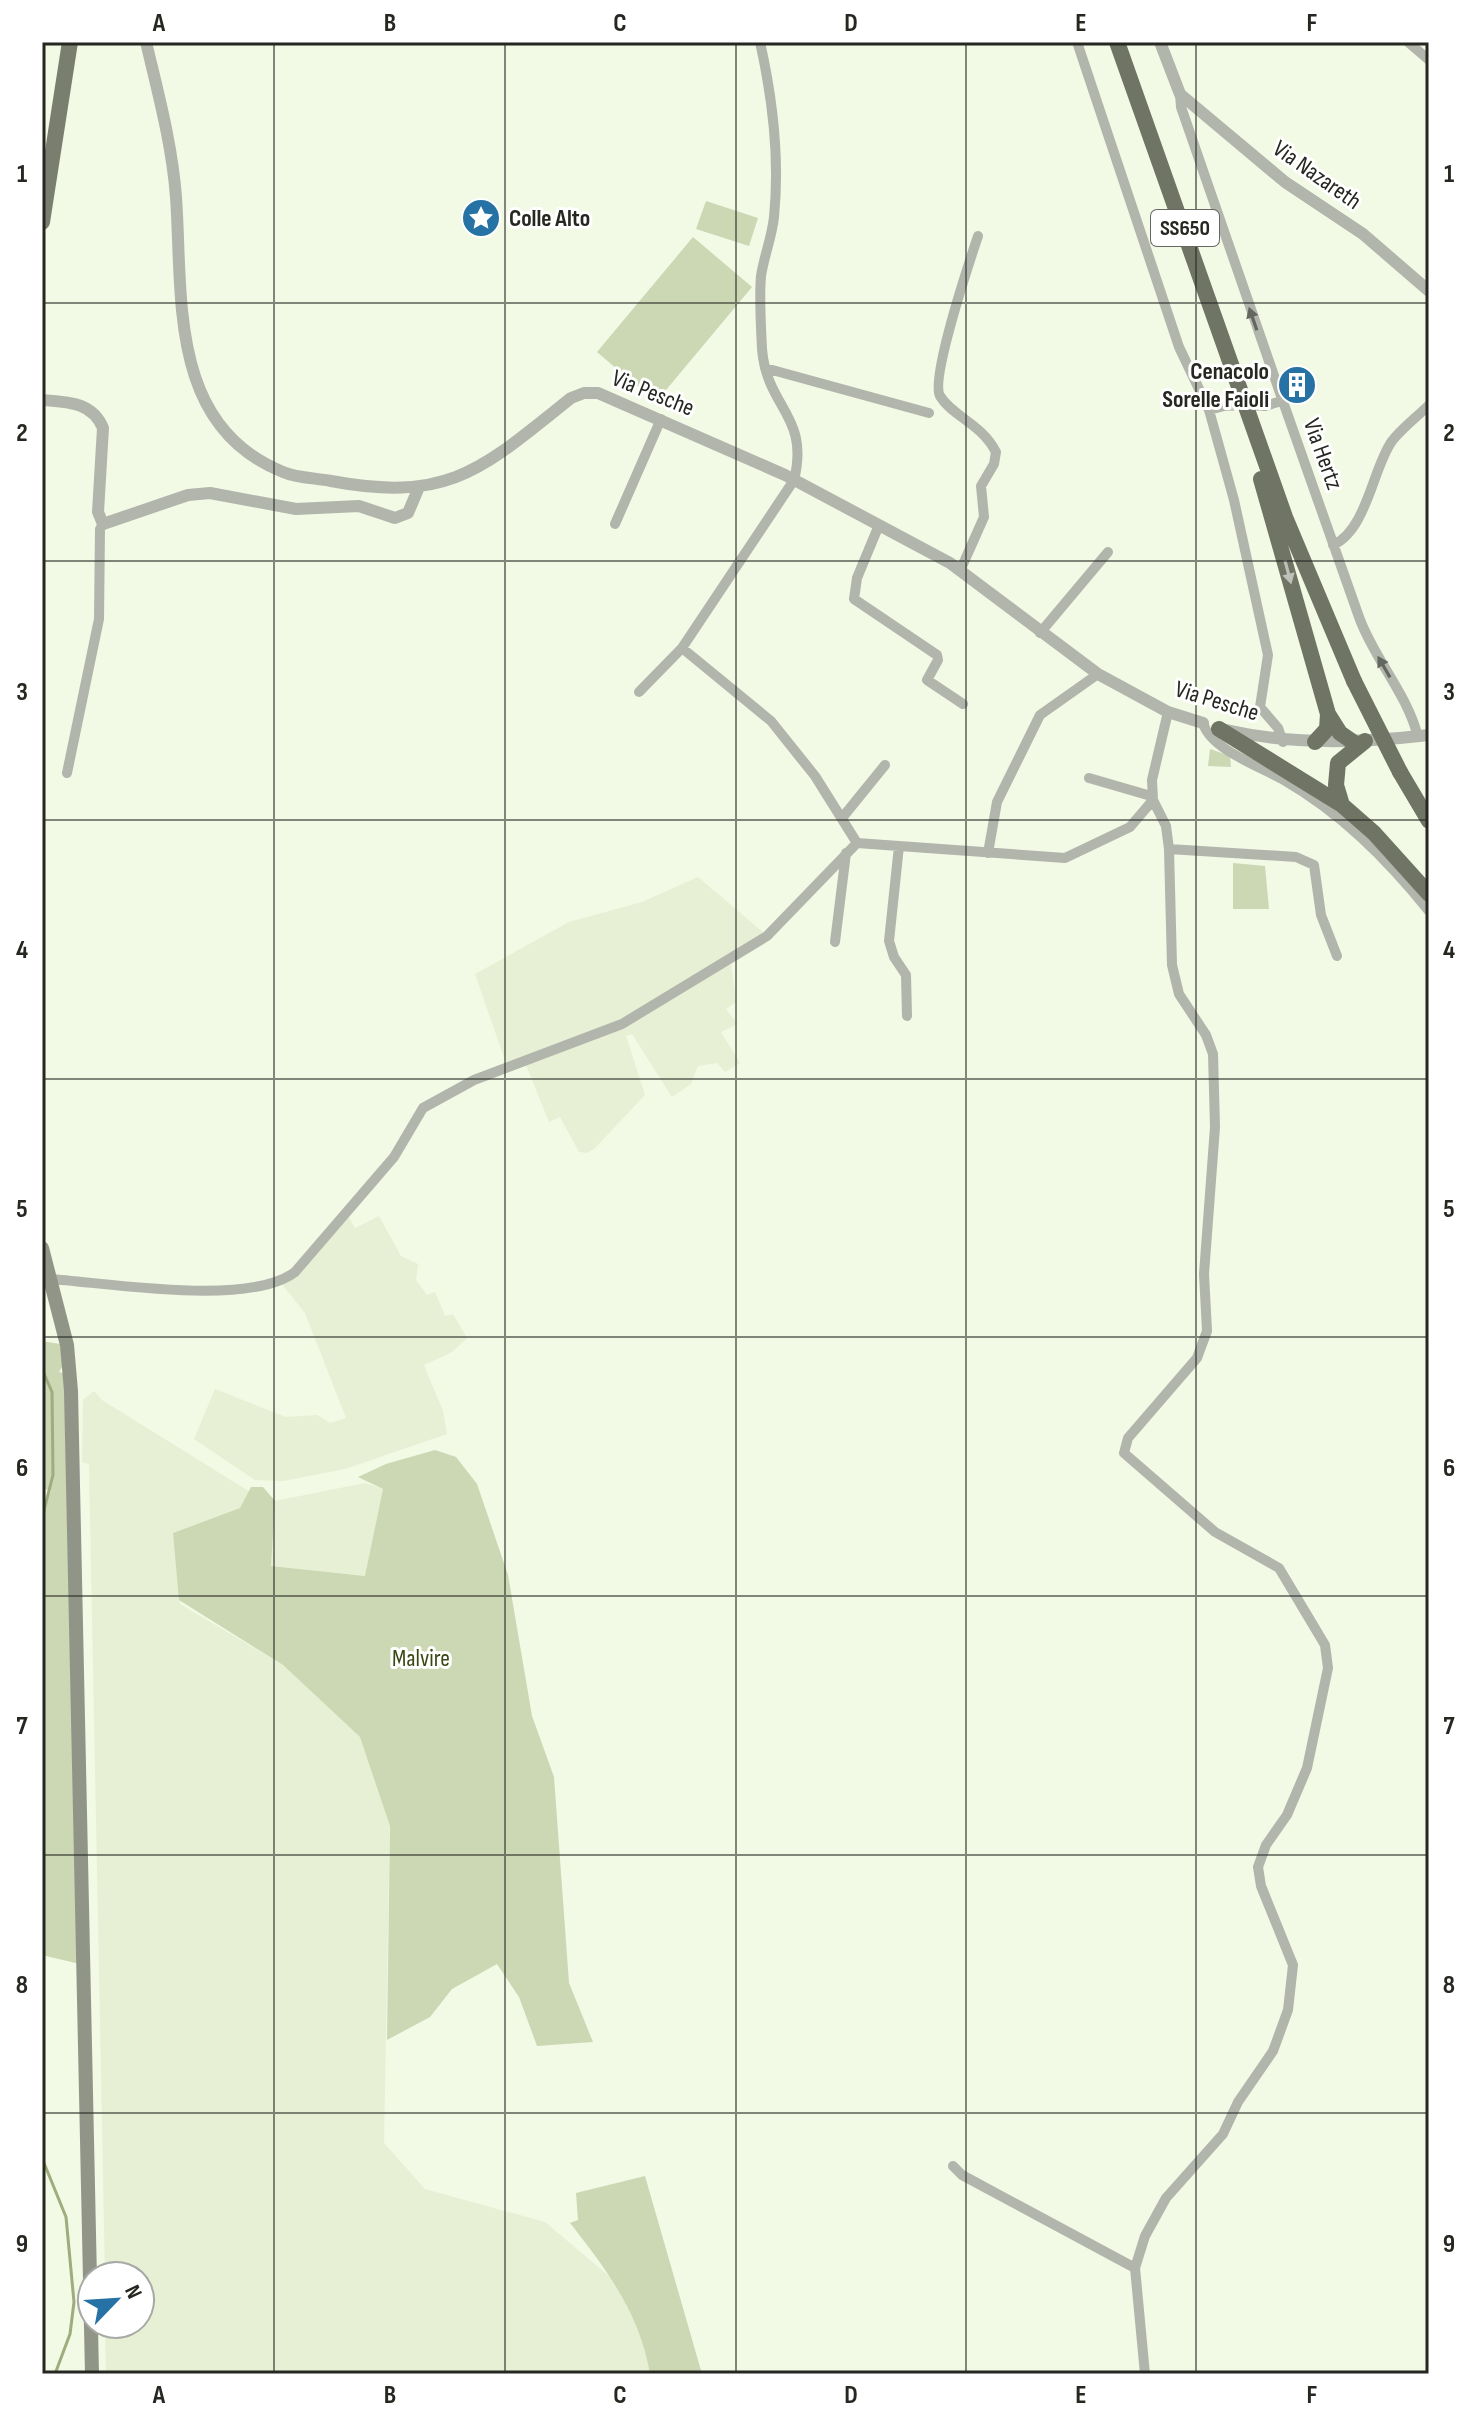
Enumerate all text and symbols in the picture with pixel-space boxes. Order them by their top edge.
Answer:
text: A [152,8,166,39]
text: B [384,8,396,39]
text: C [613,8,627,39]
text: D [844,8,858,39]
text: E [1075,8,1087,39]
text: F [1307,8,1318,39]
street label: Via Nazareth [1267,134,1367,216]
text: 1 [17,159,27,190]
text: 1 [1444,159,1454,190]
place icon: Colle Alto [460,197,502,239]
place label: Colle Alto [509,204,590,233]
road number: SS650 [1151,210,1219,246]
one-way arrow [1246,307,1258,331]
place label: Cenacolo Sorelle Faioli [1162,357,1269,414]
street label: Via Pesche [608,363,698,423]
building icon: Cenacolo Sorelle Faioli [1276,364,1318,406]
street label: Via Hertz [1297,415,1349,494]
text: 2 [16,418,28,449]
text: 2 [1443,418,1455,449]
one-way arrow [1282,559,1294,584]
one-way arrow [1377,655,1391,678]
street label: Via Pesche [1172,675,1262,727]
text: 3 [16,677,28,708]
text: 3 [1443,677,1455,708]
text: 4 [16,935,28,966]
text: 4 [1443,935,1455,966]
text: 5 [16,1194,28,1225]
text: 5 [1443,1194,1455,1225]
text: 6 [16,1453,28,1484]
text: 6 [1443,1453,1455,1484]
park label: Malvire [392,1644,450,1673]
text: 7 [16,1711,28,1742]
text: 7 [1443,1711,1455,1742]
text: 8 [16,1970,28,2001]
text: 8 [1443,1970,1455,2001]
text: 9 [16,2229,28,2260]
text: 9 [1443,2229,1455,2260]
north arrow [76,2260,156,2340]
text: N [118,2281,147,2303]
text: A [152,2380,166,2411]
text: B [384,2380,396,2411]
text: C [613,2380,627,2411]
text: D [844,2380,858,2411]
text: E [1075,2380,1087,2411]
text: F [1307,2380,1318,2411]

